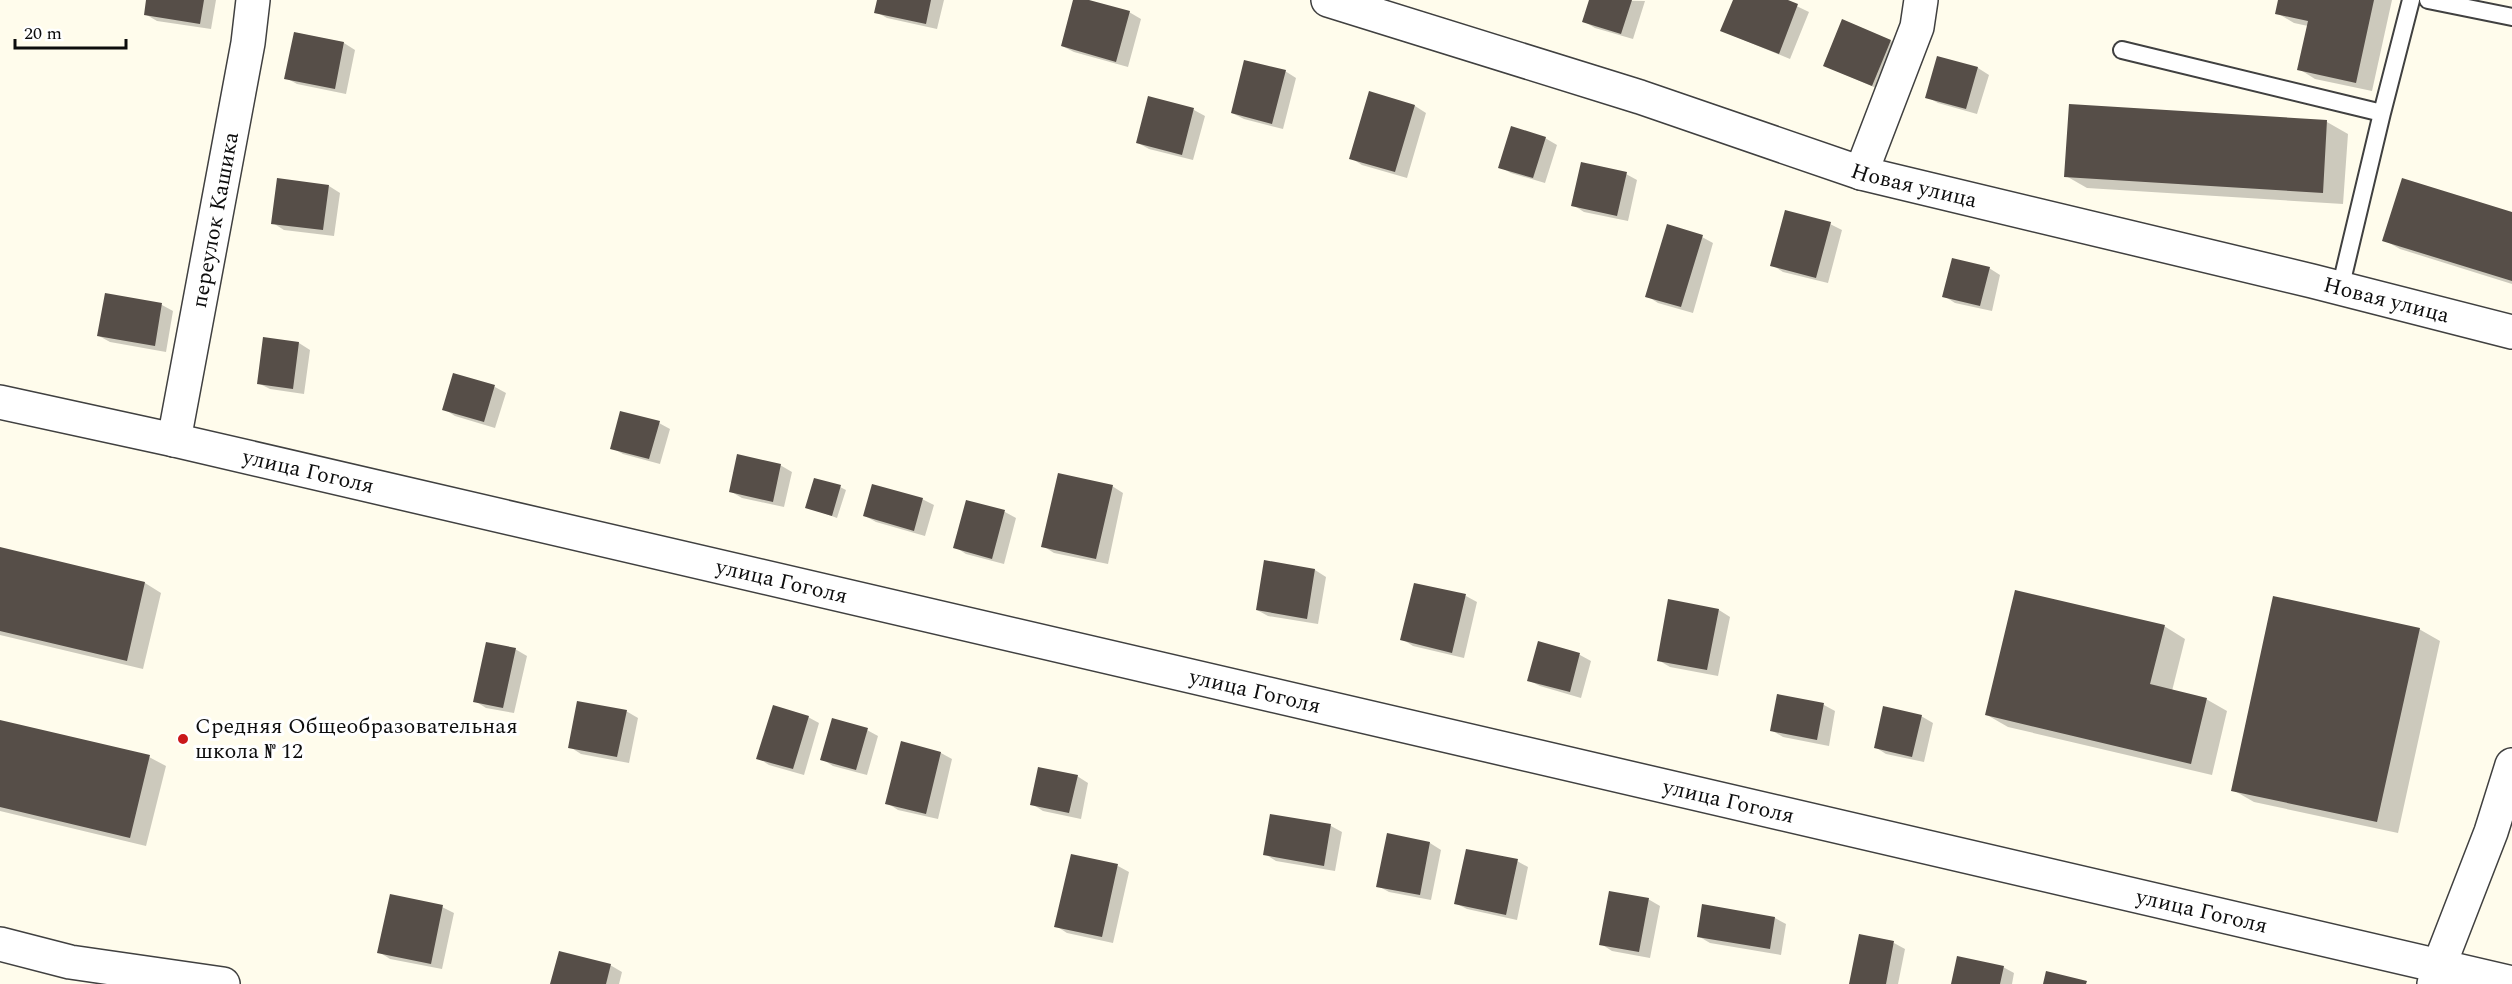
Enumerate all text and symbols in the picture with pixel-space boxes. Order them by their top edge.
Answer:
scale bar [15,12,126,50]
text: 20 m [24,20,62,47]
street label: переулок Кашика [182,129,248,311]
street label: Новая улица [1846,154,1981,217]
street label: Новая улица [2320,268,2453,332]
street label: улица Гоголя [238,440,377,502]
street label: улица Гоголя [712,550,851,612]
street label: улица Гоголя [1185,660,1324,722]
place label: Средняя Общеобразовательная школа № 12 [195,710,518,768]
marker: Средняя Общеобразовательная школа № 12 [176,732,190,746]
street label: улица Гоголя [1659,770,1798,832]
street label: улица Гоголя [2132,880,2271,942]

